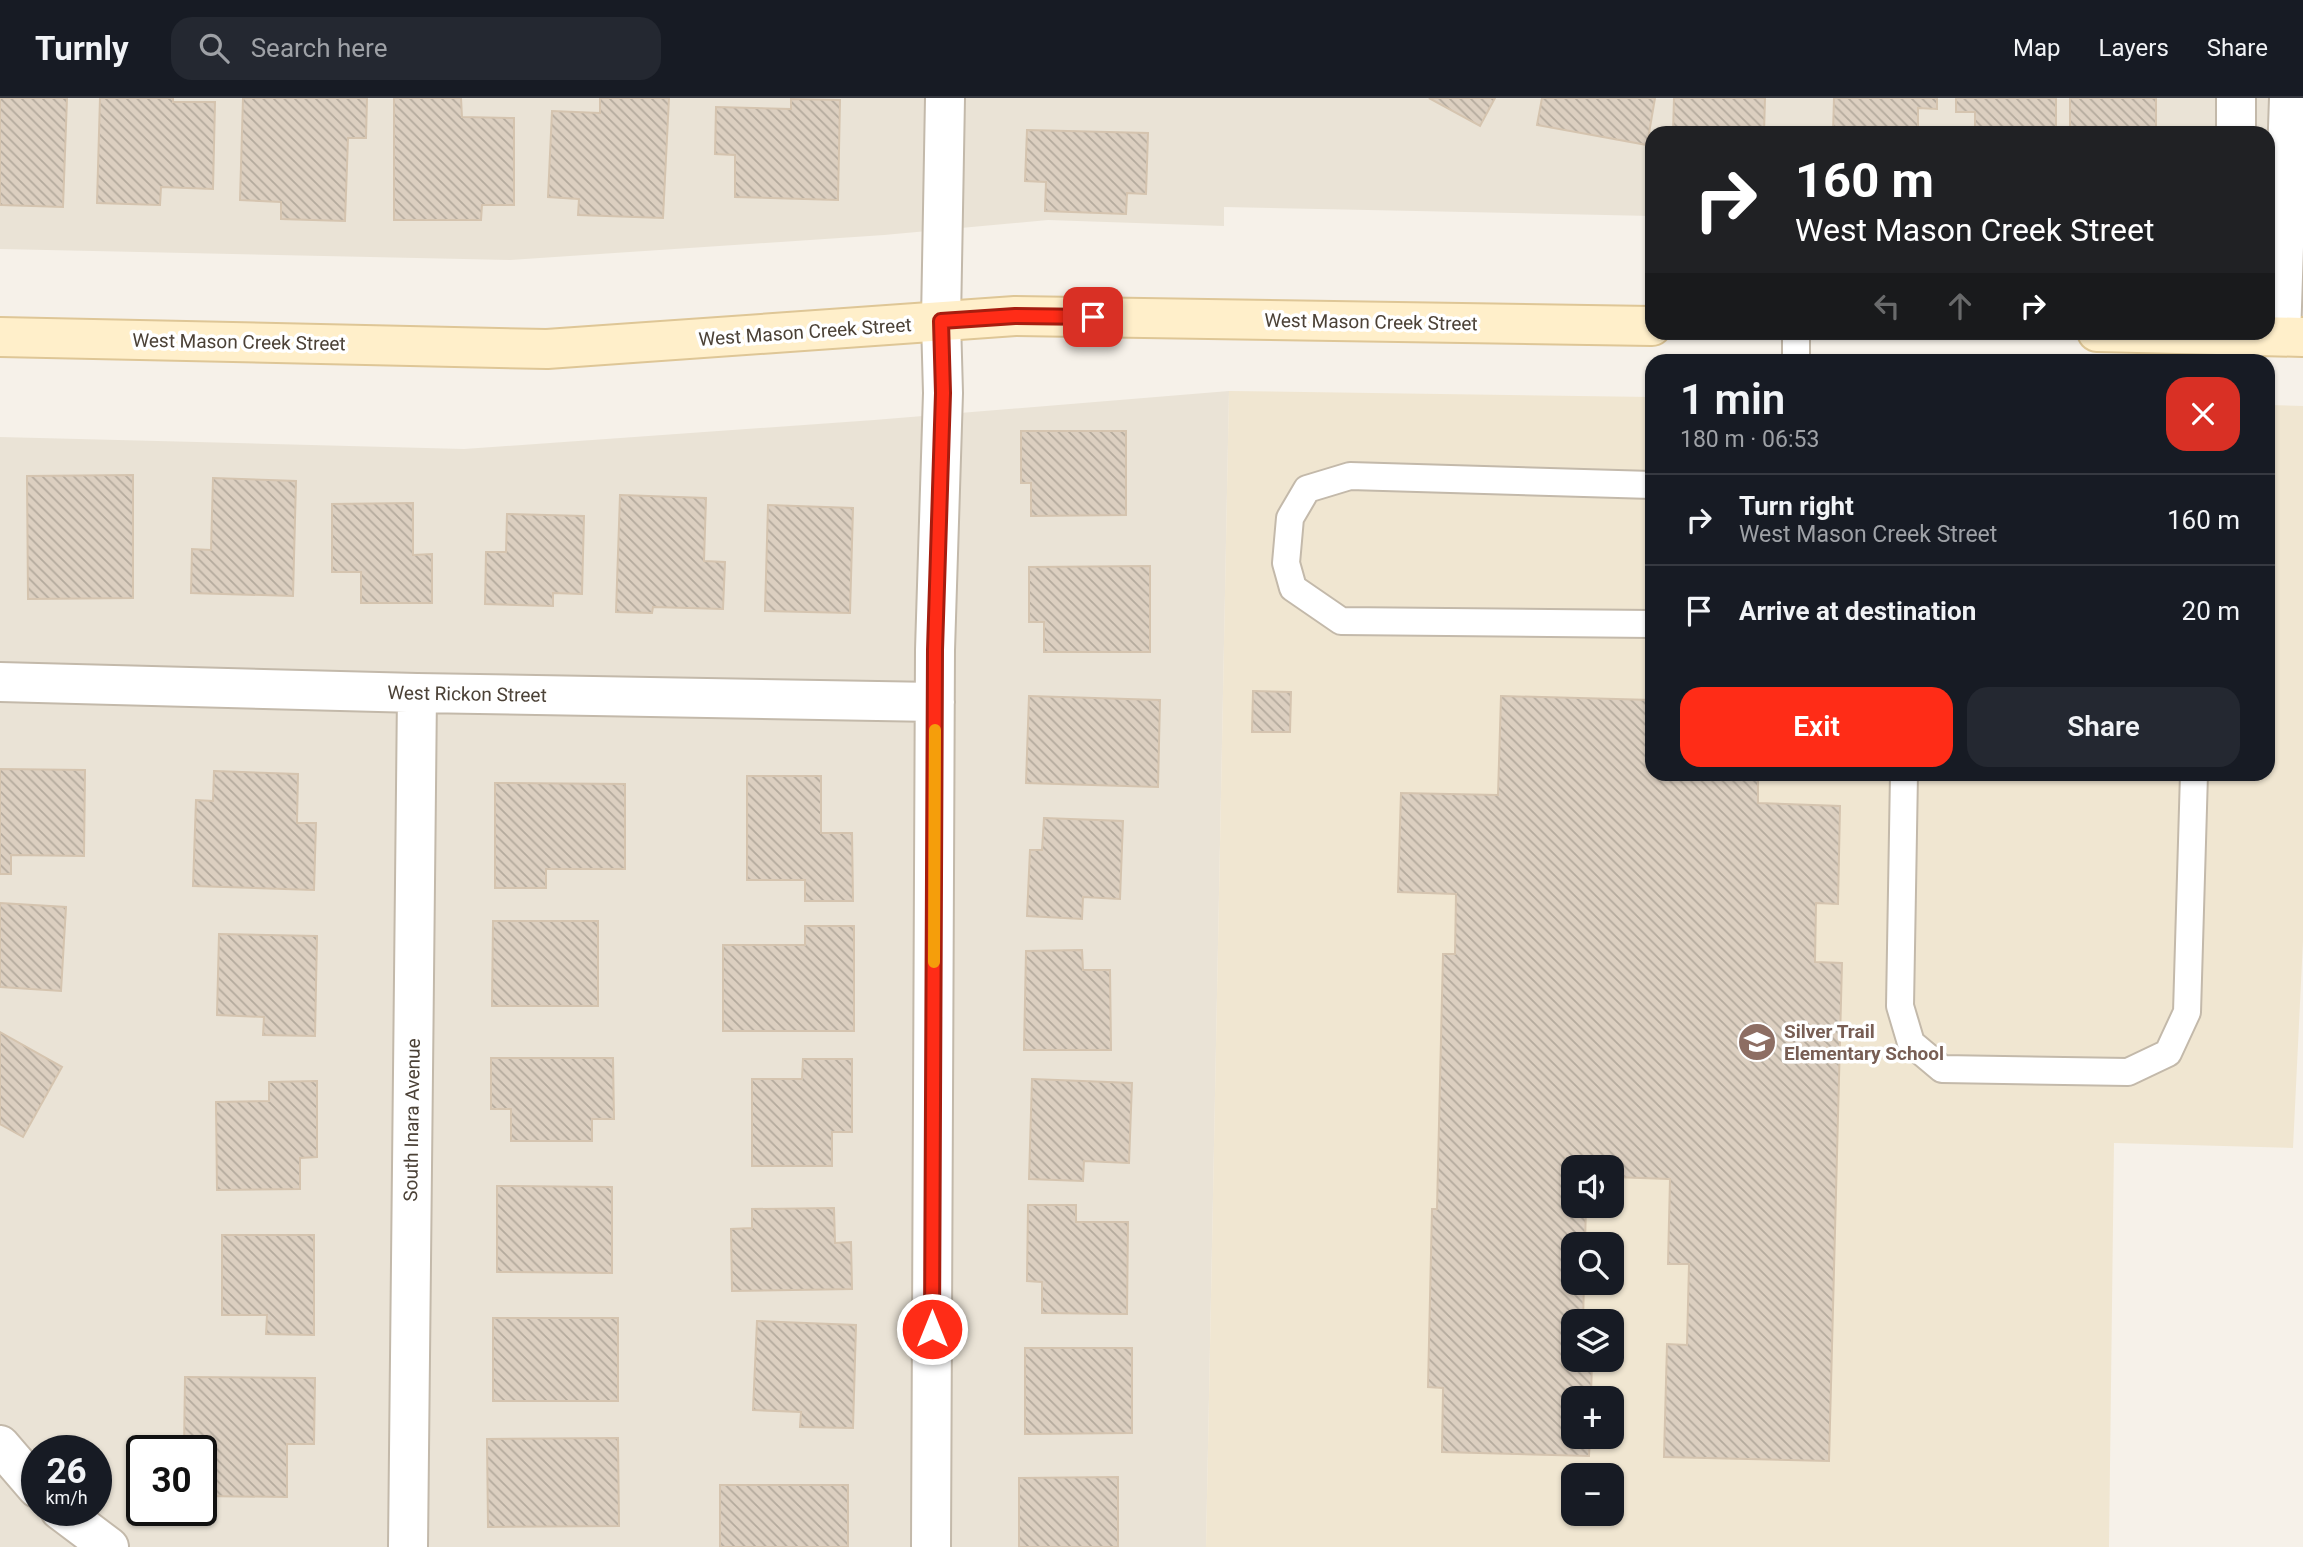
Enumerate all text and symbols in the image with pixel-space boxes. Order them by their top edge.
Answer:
search box [171,17,661,80]
text: Turnly [35,29,129,68]
icon: search [195,29,233,67]
text: Search here [251,33,387,63]
text: Map [2013,34,2061,62]
text: Layers [2099,34,2169,62]
text: Share [2207,34,2268,62]
text: 160 m [1795,152,1934,209]
icon: right [1680,154,1771,245]
text: West Mason Creek Street [1795,211,2154,249]
pin [1063,287,1123,347]
icon: left [1868,287,1906,325]
icon: ahead [1941,287,1979,325]
icon: right [2014,287,2052,325]
icon: arrive [1074,298,1112,336]
street label: West Mason Creek Street [1264,309,1478,335]
street label: West Mason Creek Street [698,313,912,351]
street label: West Mason Creek Street [132,329,346,355]
text: 1 min [1680,375,1785,424]
button: close [2166,377,2240,451]
text: 180 m · 06:53 [1680,426,1819,453]
text: Turn right [1739,491,1854,521]
icon: right [1680,501,1718,539]
text: 160 m [2167,505,2240,535]
text: West Mason Creek Street [1739,521,1997,548]
icon: arrive [1680,592,1718,630]
text: Arrive at destination [1739,596,1976,626]
text: 20 m [2182,596,2240,626]
street label: West Rickon Street [387,681,547,707]
button: Exit [1680,687,1953,767]
button: Share [1967,687,2240,767]
place label: Silver Trail Elementary School [1784,1020,1944,1065]
school or university icon: Silver Trail Elementary School [1736,1021,1778,1063]
street label: South Inara Avenue [399,1038,425,1202]
map controls [1561,1155,1624,1526]
button: sound [1561,1155,1624,1218]
button: search [1561,1232,1624,1295]
position arrow [895,1292,969,1366]
button: layers [1561,1309,1624,1372]
button: + [1561,1386,1624,1449]
speed limit sign: 30 [126,1435,217,1526]
text: 26 [46,1451,87,1492]
button: − [1561,1463,1624,1526]
text: km/h [45,1487,88,1508]

